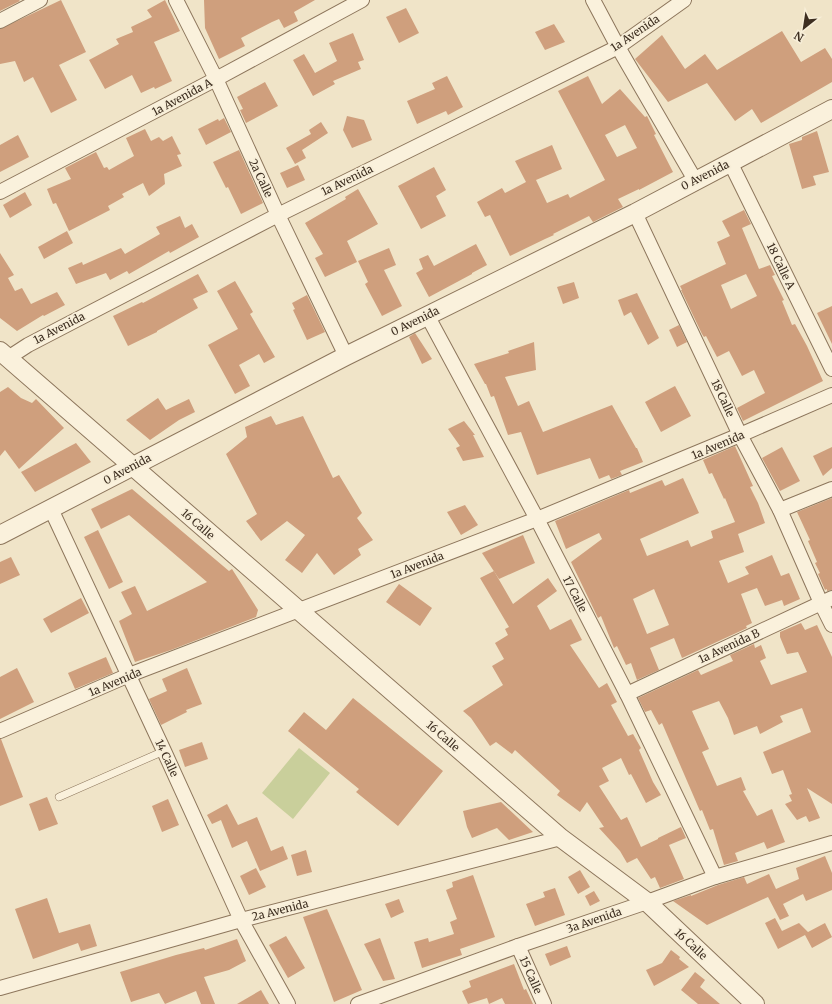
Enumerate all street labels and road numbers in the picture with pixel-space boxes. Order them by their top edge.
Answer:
street label: 1a Avenida [608,12,662,54]
street label: 1a Avenida A [149,75,215,119]
street label: 2a Calle [246,157,276,200]
street label: 0 Avenida [679,157,731,193]
street label: 1a Avenida [319,161,375,199]
street label: 18 Calle A [764,240,798,292]
street label: 0 Avenida [389,303,442,339]
street label: 1a Avenida [31,309,87,347]
street label: 18 Calle [708,377,738,419]
street label: 1a Avenida [690,428,747,462]
street label: 0 Avenida [101,451,153,487]
street label: 16 Calle [178,506,218,542]
street label: 1a Avenida [388,548,446,582]
street label: 17 Calle [560,573,590,615]
street label: 1a Avenida B [696,625,762,666]
street label: 1a Avenida [87,665,144,699]
street label: 16 Calle [423,718,463,754]
street label: 14 Calle [152,737,182,779]
street label: 2a Avenida [250,896,310,924]
street label: 3a Avenida [565,904,623,936]
street label: 16 Calle [672,925,710,963]
street label: 15 Calle [517,954,546,996]

